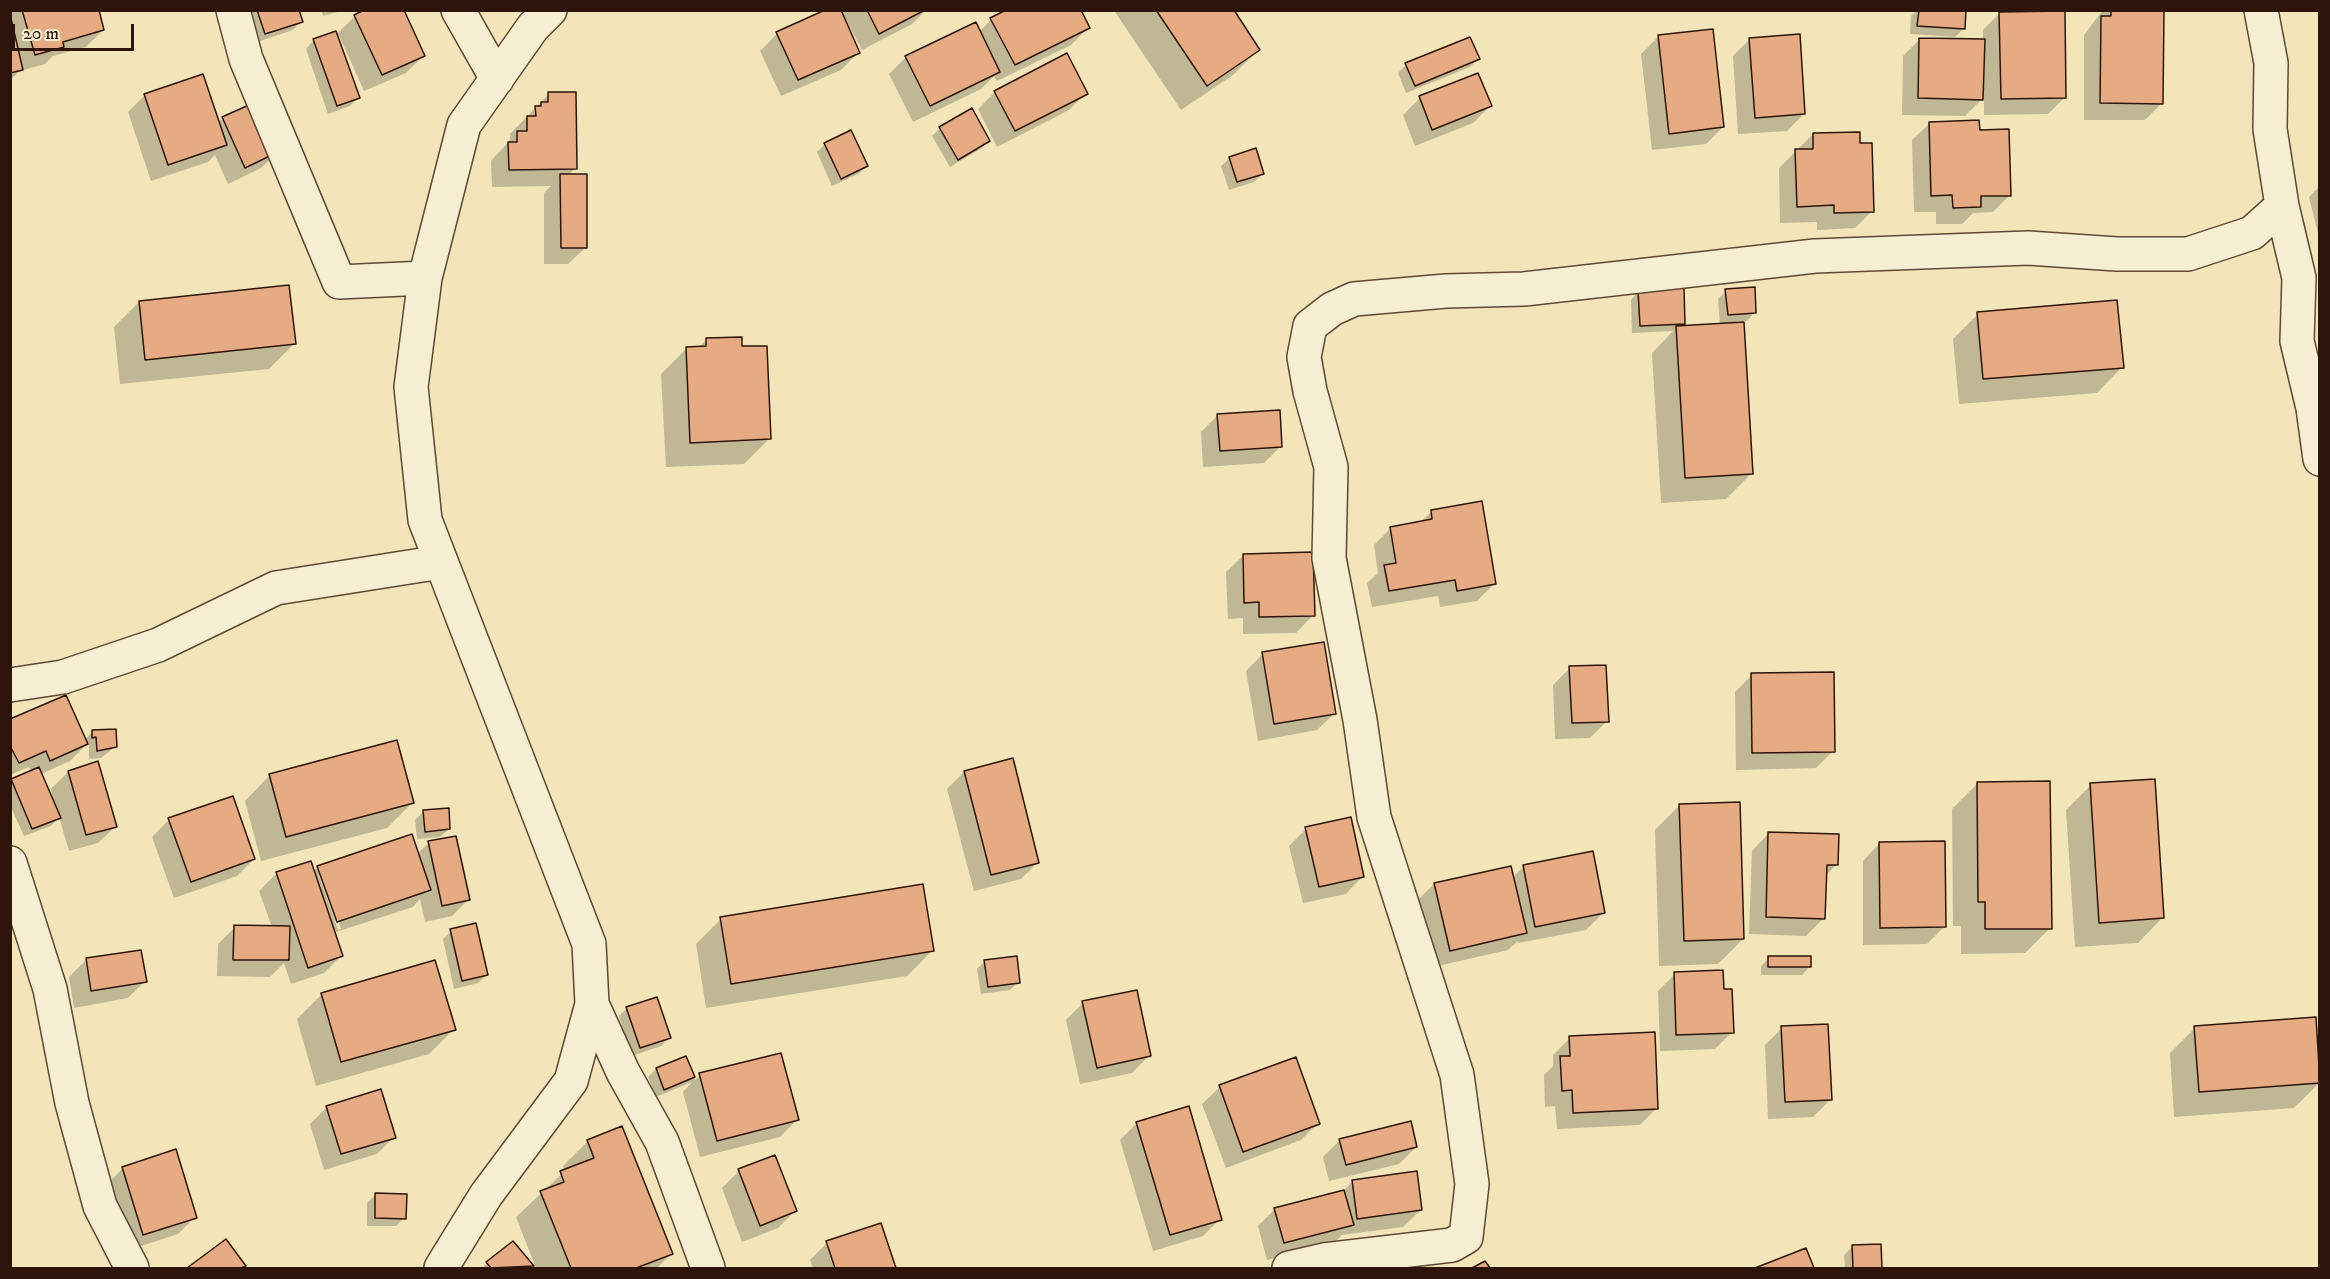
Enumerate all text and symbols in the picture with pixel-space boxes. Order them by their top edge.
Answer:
scale bar [15,12,136,50]
text: 20 m [23,23,59,45]

